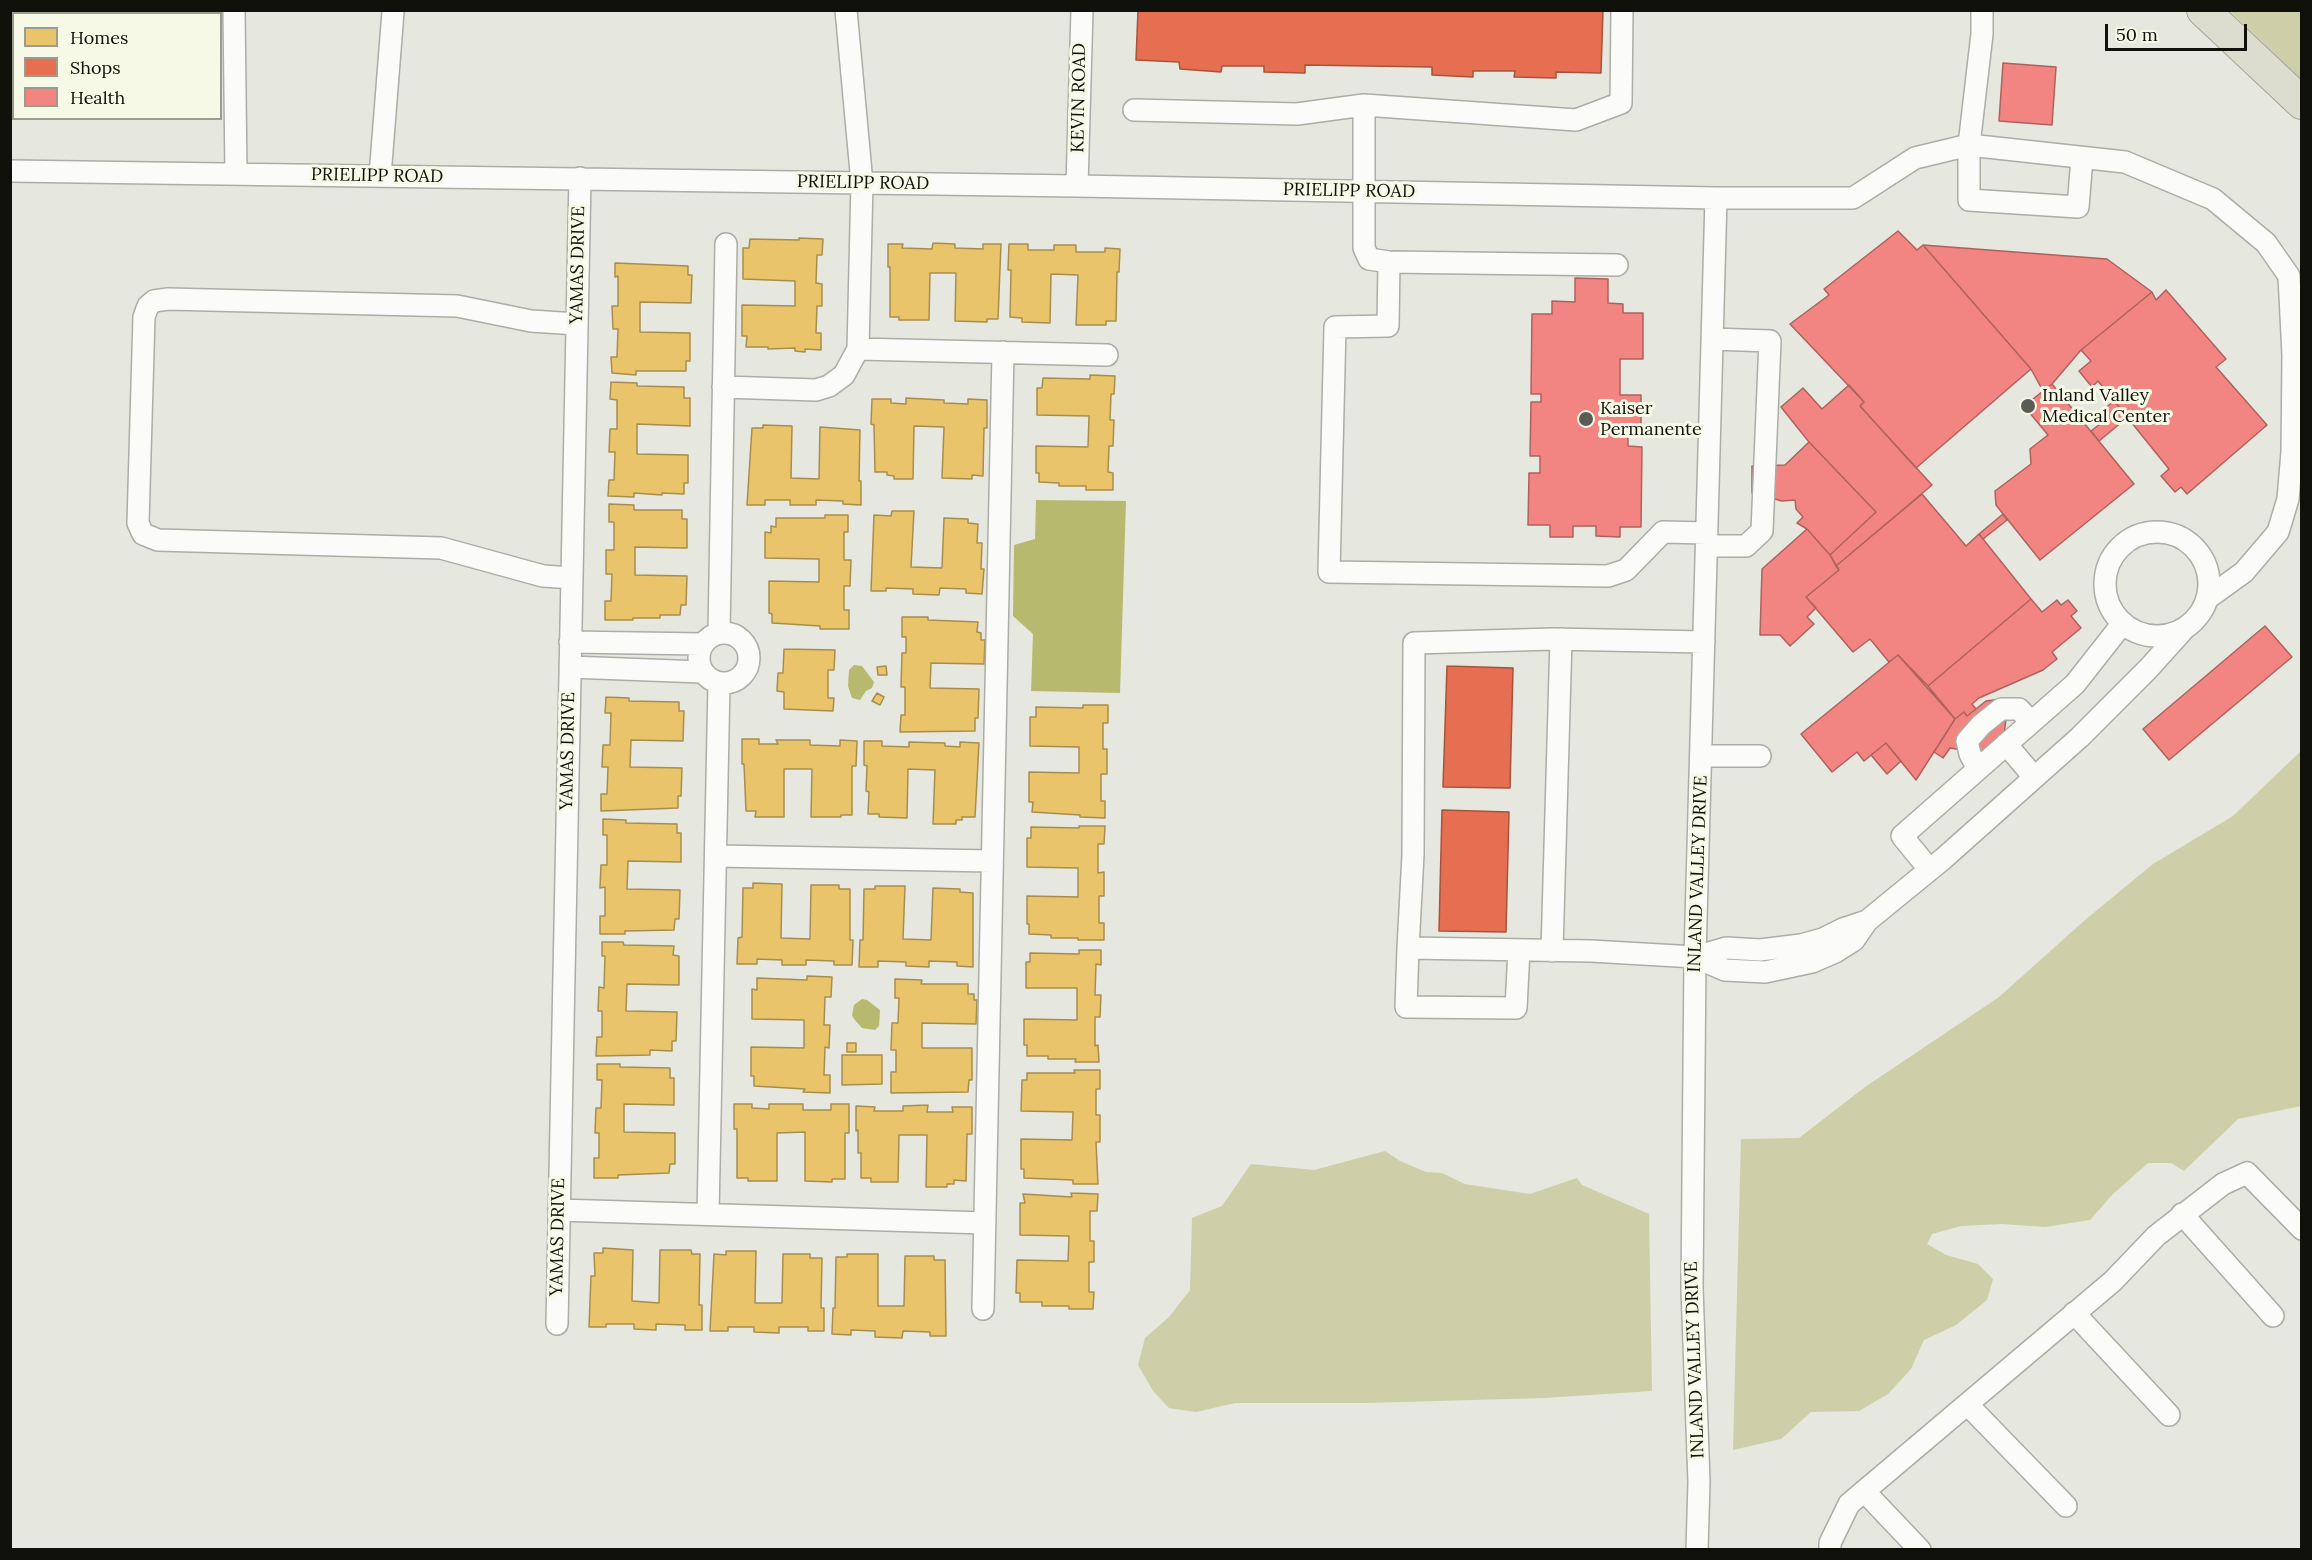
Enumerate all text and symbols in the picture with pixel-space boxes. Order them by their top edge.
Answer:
legend [12,12,222,120]
scale bar [2108,12,2250,50]
text: 50 m [2116,23,2158,46]
text: Homes [70,26,128,49]
street label: KEVIN ROAD [1067,43,1091,153]
text: Shops [70,56,121,79]
text: Health [70,86,125,109]
street label: PRIELIPP ROAD [311,164,443,188]
street label: PRIELIPP ROAD [797,171,929,195]
street label: PRIELIPP ROAD [1283,179,1415,203]
street label: YAMAS DRIVE [566,206,590,324]
place label: Inland Valley Medical Center [2042,385,2170,428]
marker: Inland Valley Medical Center [2019,397,2037,415]
place label: Kaiser Permanente [1600,398,1702,440]
marker: Kaiser Permanente [1577,410,1595,428]
street label: YAMAS DRIVE [556,692,580,810]
street label: INLAND VALLEY DRIVE [1684,775,1712,973]
street label: YAMAS DRIVE [546,1178,570,1296]
street label: INLAND VALLEY DRIVE [1681,1261,1709,1459]

